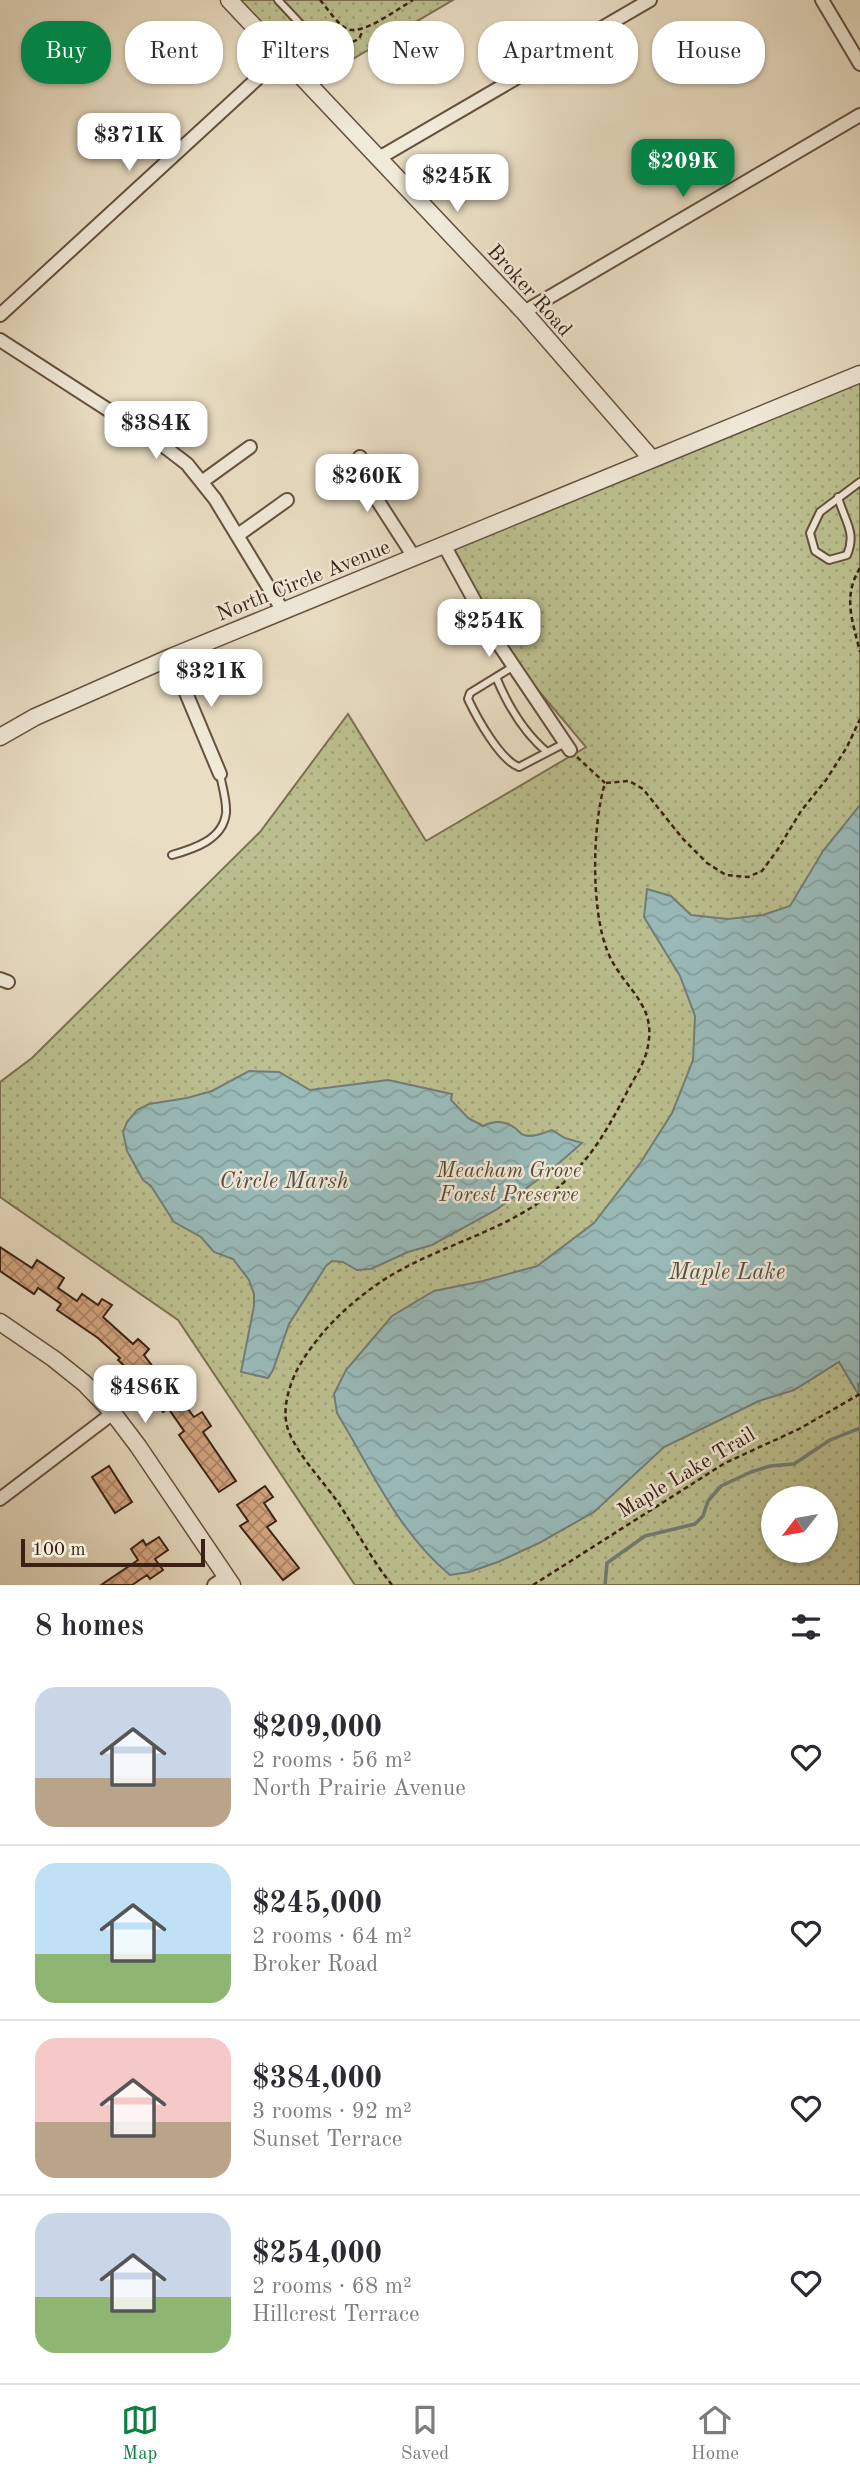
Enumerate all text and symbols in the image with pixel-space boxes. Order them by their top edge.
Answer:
chip: Buy [21,21,111,84]
chip: Rent [125,21,223,84]
chip: Filters [237,21,354,84]
chip: New [368,21,464,84]
chip: Apartment [478,21,638,84]
chip: House [652,21,765,84]
pin: $371K [80,114,178,173]
text: $371K [93,124,165,147]
pin: $209K [634,140,732,199]
text: $209K [647,150,719,173]
pin: $245K [408,154,506,214]
text: $245K [421,165,493,188]
street label: Broker Road [482,241,575,341]
pin: $384K [107,402,205,461]
text: $384K [120,412,192,435]
pin: $260K [318,454,416,514]
text: $260K [331,465,403,488]
street label: North Circle Avenue [214,537,393,626]
pin: $254K [440,600,538,659]
text: $254K [453,610,525,633]
pin: $321K [162,650,260,709]
text: $321K [175,660,247,683]
park label: Meacham Grove Forest Preserve [436,1161,581,1206]
water label: Circle Marsh [219,1170,349,1193]
water label: Maple Lake [668,1261,785,1285]
pin: $486K [96,1366,194,1425]
text: $486K [109,1376,181,1399]
street label: Maple Lake Trail [614,1424,759,1523]
north arrow [761,1486,838,1563]
map controls [761,1486,838,1563]
scale bar [21,1536,205,1568]
text: 100 m [32,1541,85,1560]
icon: filters [787,1608,825,1646]
text: 8 homes [35,1612,144,1642]
text: $209,000 [252,1713,382,1743]
icon: home [91,1715,175,1799]
icon: heart [787,1738,825,1776]
text: 2 rooms · 56 m² [252,1749,412,1772]
text: North Prairie Avenue [252,1777,466,1800]
text: $245,000 [252,1889,382,1919]
icon: home [91,1891,175,1975]
icon: heart [787,1914,825,1952]
text: 2 rooms · 64 m² [252,1925,412,1948]
text: Broker Road [252,1953,378,1976]
text: $384,000 [252,2064,382,2094]
icon: home [91,2066,175,2150]
icon: heart [787,2089,825,2127]
text: 3 rooms · 92 m² [252,2100,412,2123]
text: Sunset Terrace [252,2128,402,2151]
text: $254,000 [252,2239,382,2269]
icon: home [91,2241,175,2325]
icon: heart [787,2264,825,2302]
text: 2 rooms · 68 m² [252,2275,412,2298]
text: Hillcrest Terrace [252,2303,420,2326]
tab: Map [121,2401,159,2466]
tab: Saved [401,2401,449,2466]
tab: Home [691,2401,739,2466]

